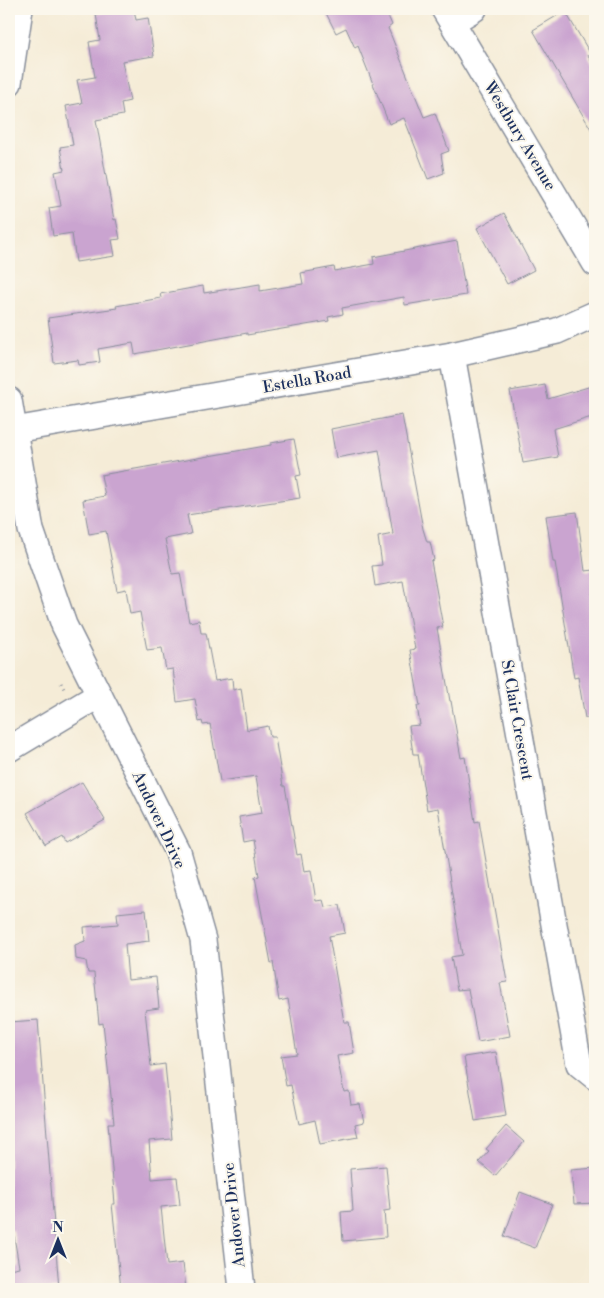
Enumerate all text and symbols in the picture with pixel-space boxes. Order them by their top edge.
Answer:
street label: Westbury Avenue [479,77,561,194]
street label: Estella Road [261,362,353,398]
street label: St Clair Crescent [497,658,537,782]
street label: Andover Drive [127,767,190,872]
street label: Andover Drive [219,1162,250,1269]
north arrow [32,1216,82,1266]
text: N [52,1219,64,1237]

